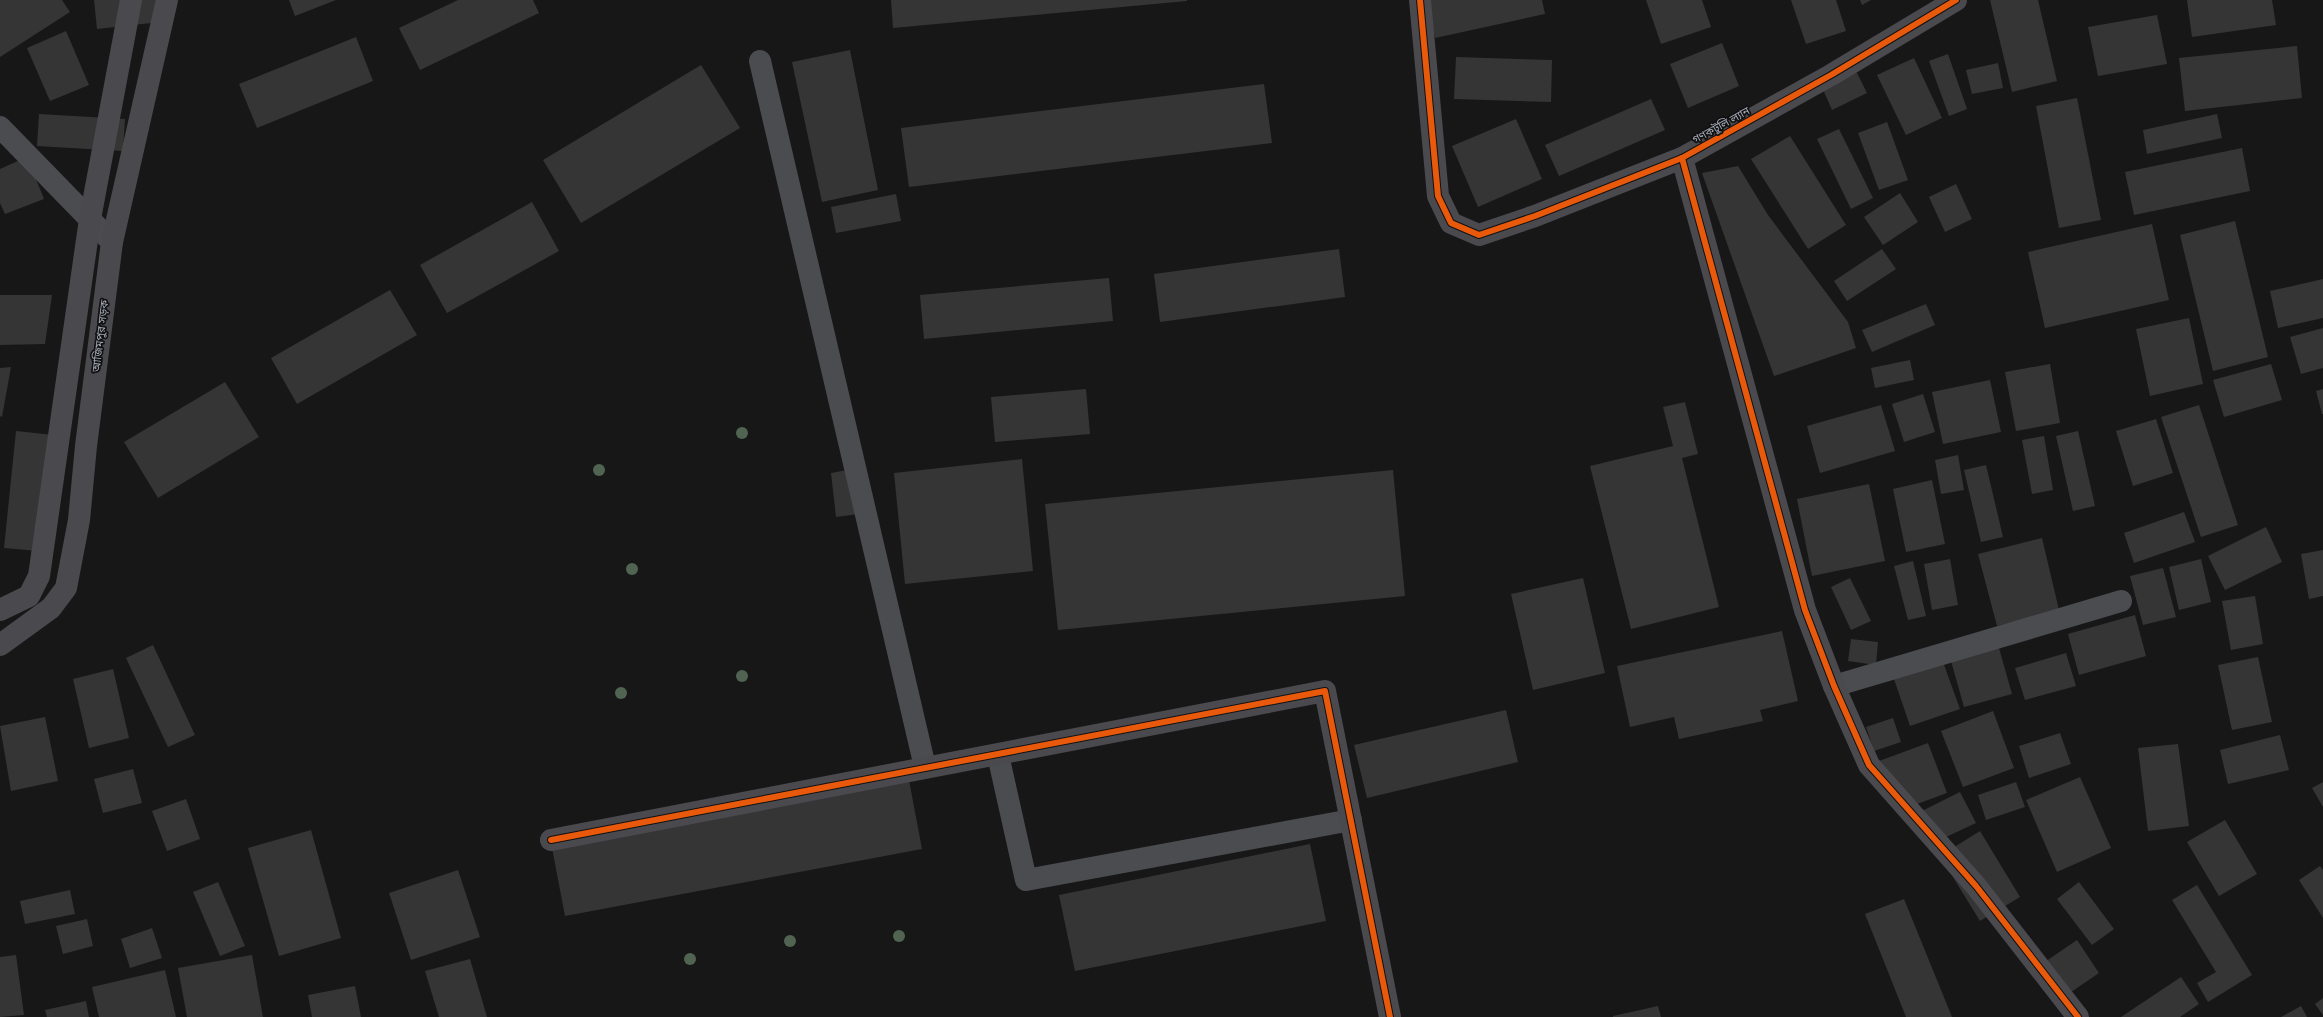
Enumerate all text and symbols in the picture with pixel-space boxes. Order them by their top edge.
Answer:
street label: গণকটুলি ল্যান [1690,103,1752,146]
street label: আজিমপুর সড়ক [88,299,111,374]

